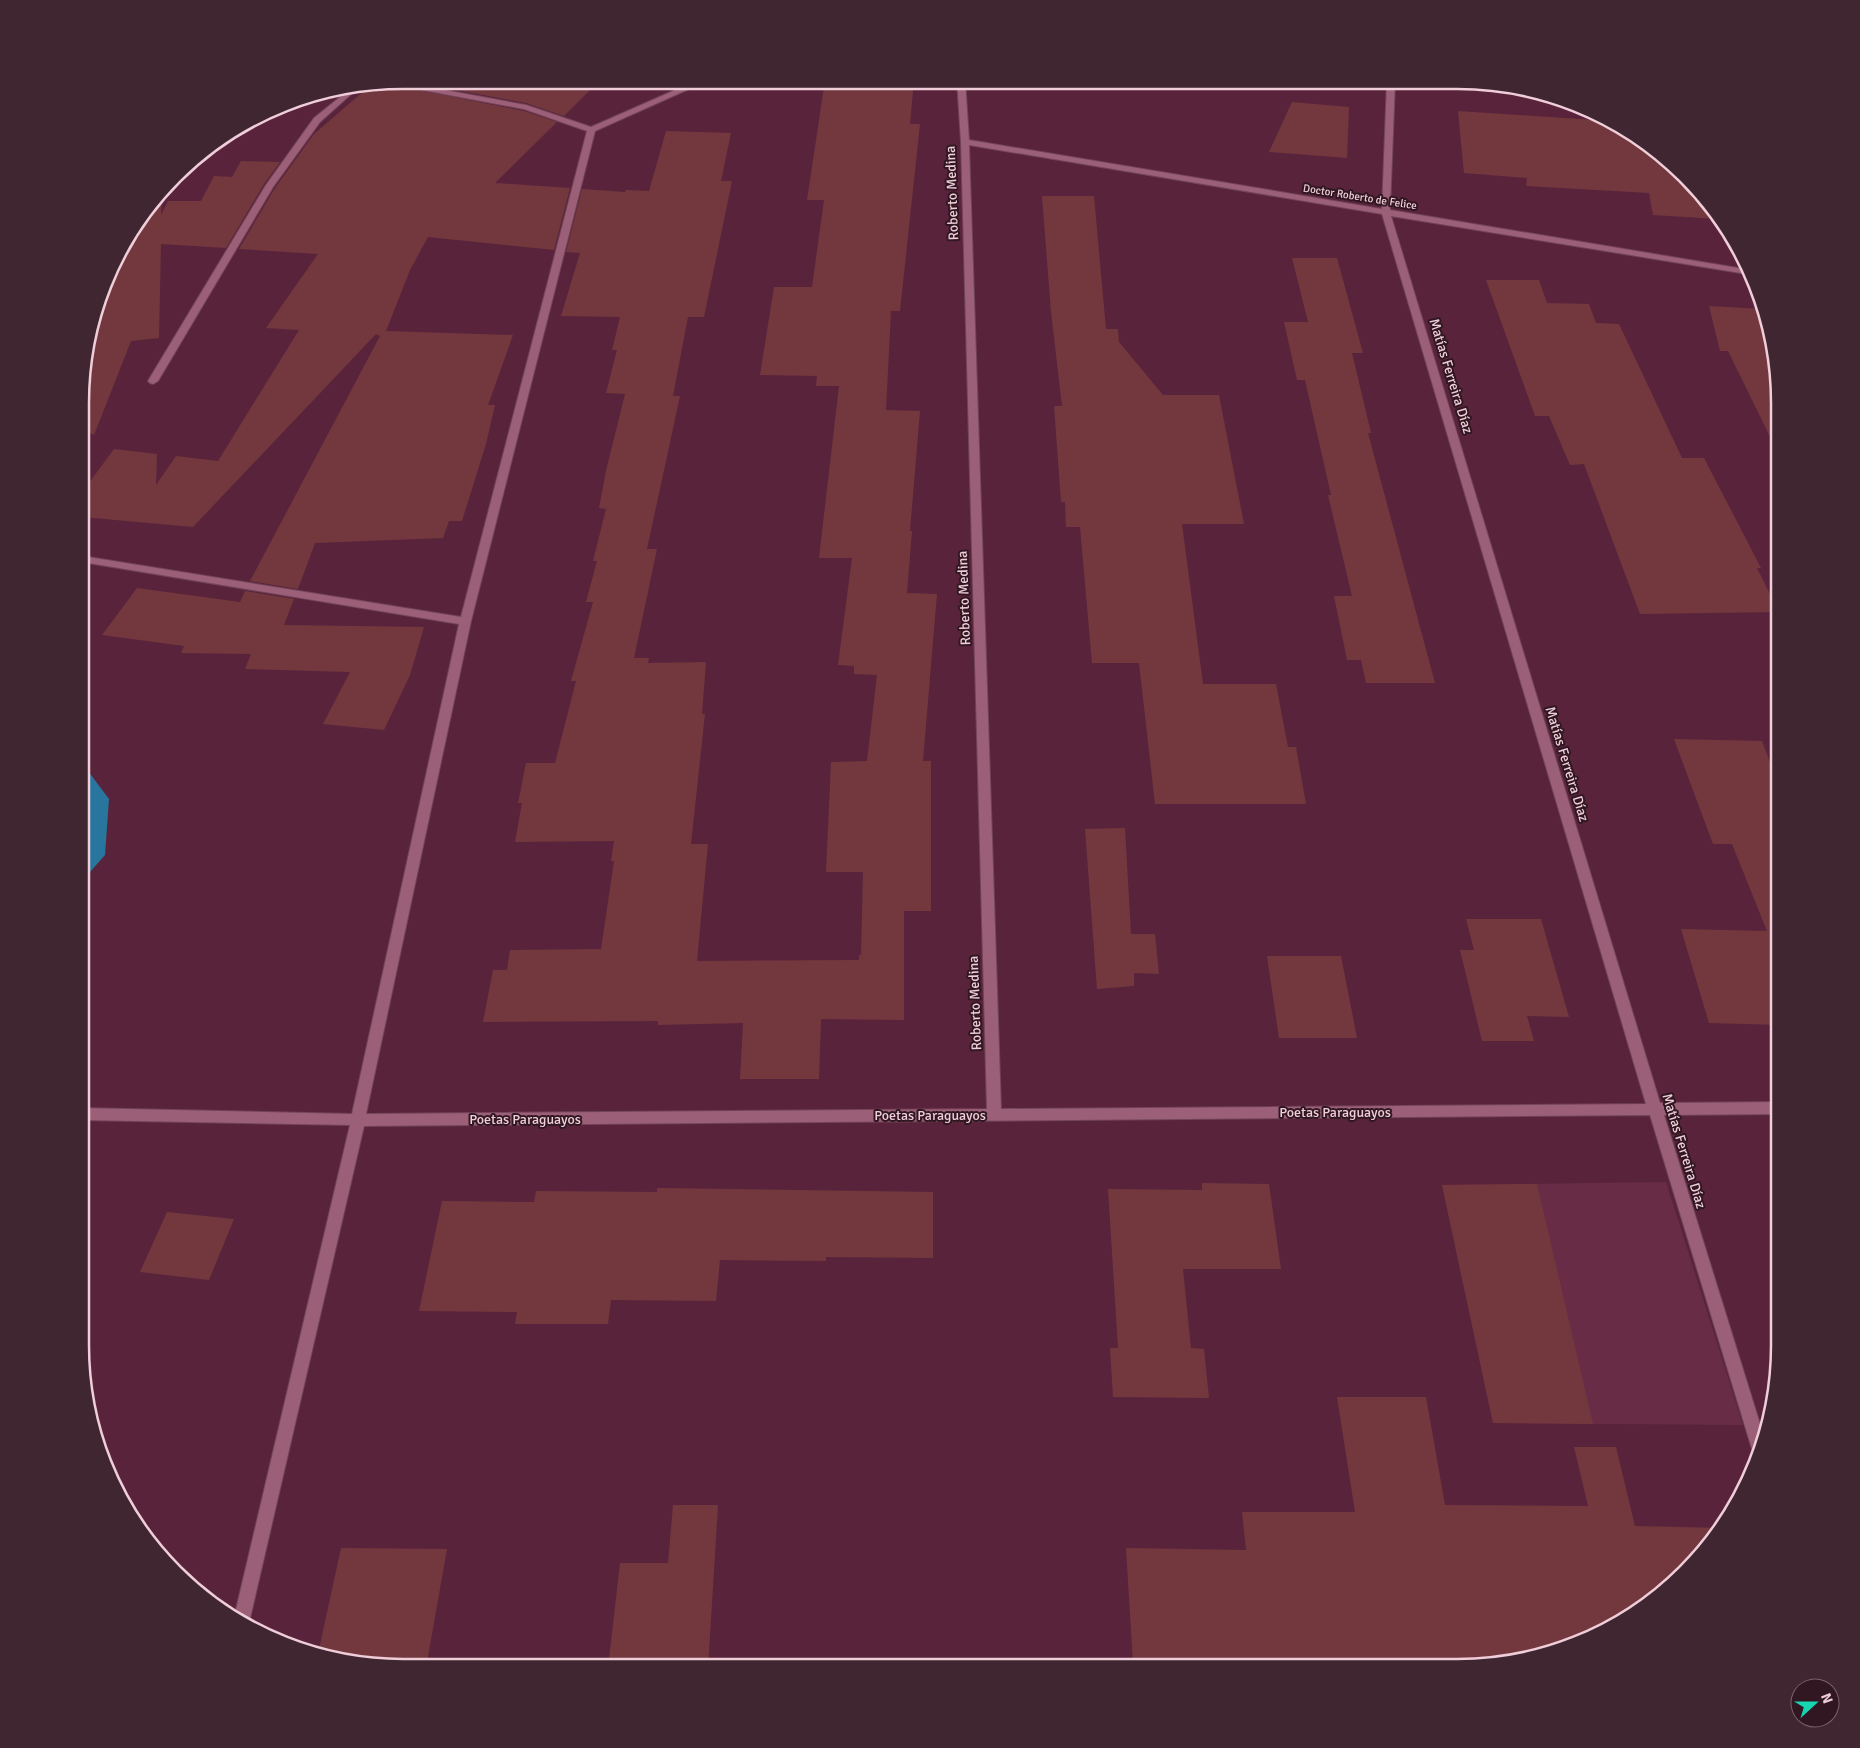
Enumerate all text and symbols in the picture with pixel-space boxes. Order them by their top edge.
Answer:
street label: Roberto Medina [942,145,962,241]
street label: Doctor Roberto de Felice [1302,182,1418,212]
street label: Matías Ferreira Díaz [1425,316,1477,436]
street label: Roberto Medina [954,550,974,646]
street label: Matías Ferreira Díaz [1541,704,1593,824]
street label: Roberto Medina [965,955,985,1051]
street label: Matías Ferreira Díaz [1658,1091,1710,1211]
street label: Poetas Paraguayos [1279,1104,1391,1121]
street label: Poetas Paraguayos [874,1107,986,1124]
street label: Poetas Paraguayos [469,1111,581,1128]
north arrow [1790,1678,1840,1728]
text: N [1817,1691,1836,1706]

